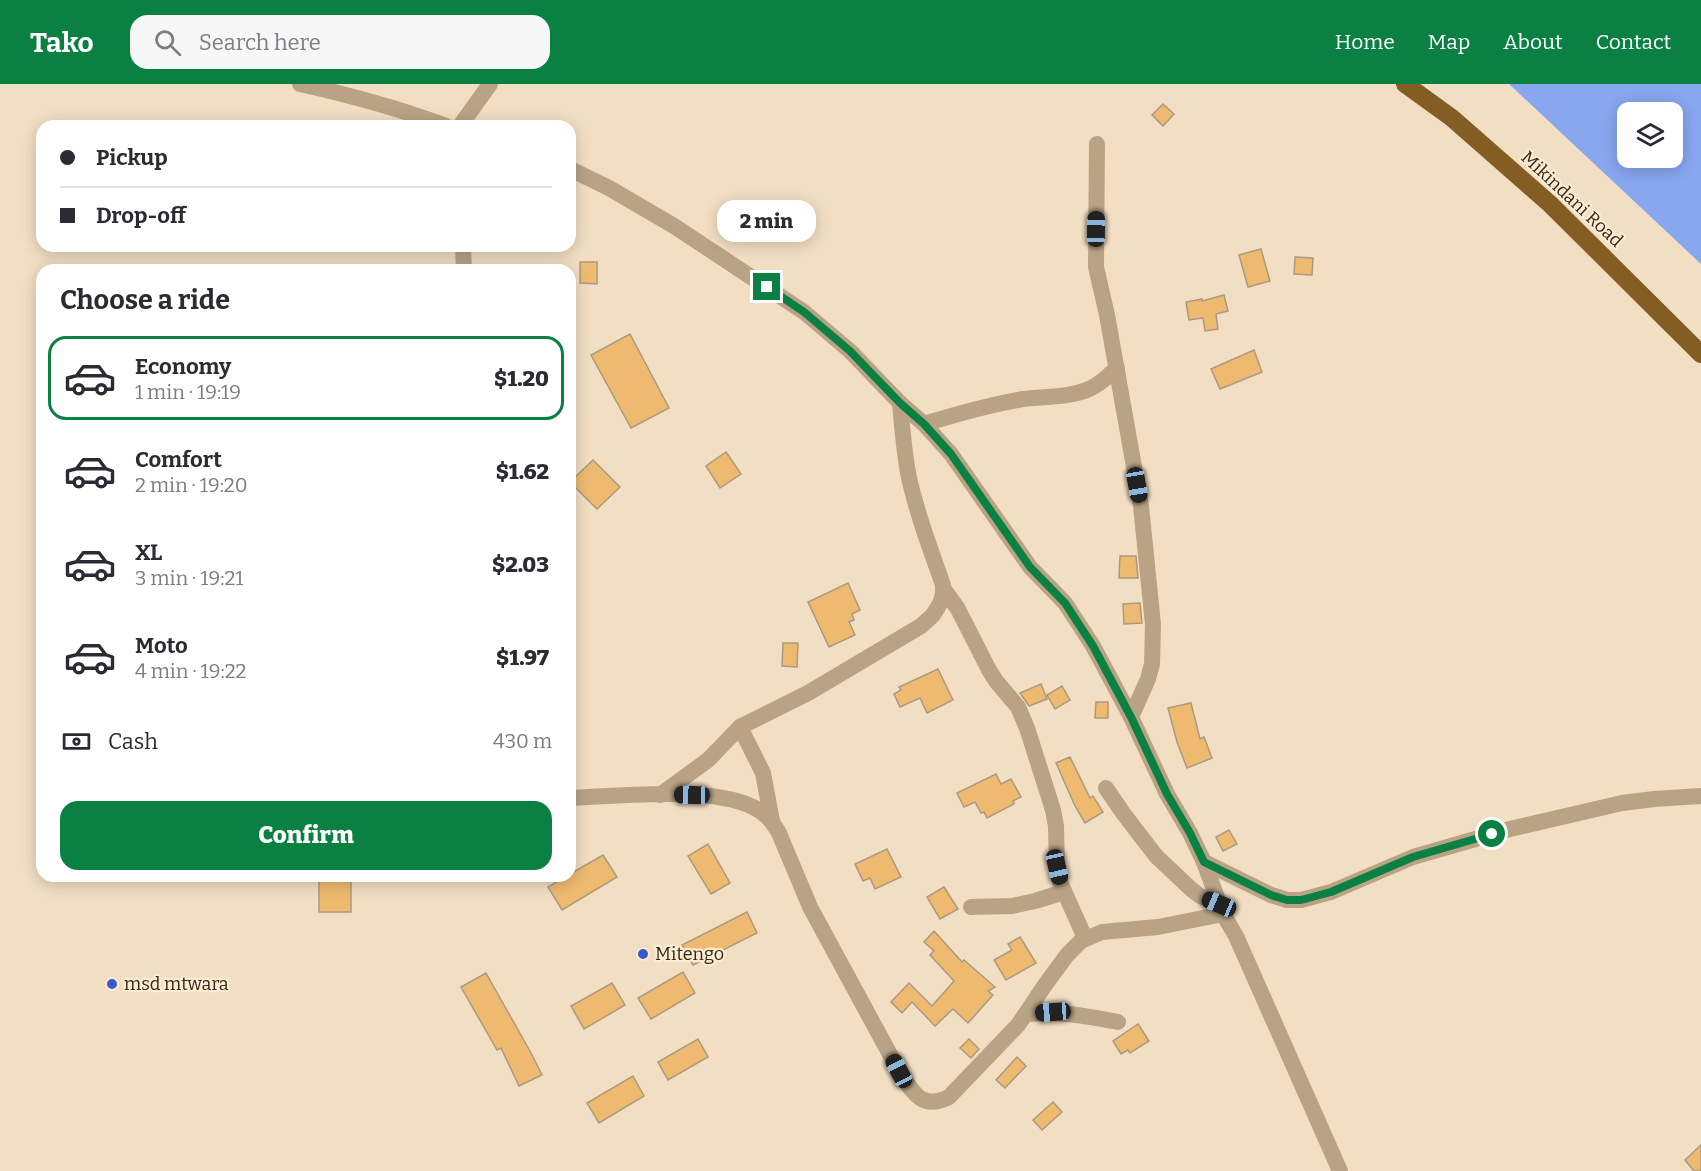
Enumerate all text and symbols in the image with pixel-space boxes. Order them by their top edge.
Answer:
search box [130,15,550,69]
text: Tako [30,26,94,59]
icon: search [151,26,184,59]
text: Search here [199,29,321,56]
text: Home [1335,29,1395,55]
text: Map [1428,29,1470,55]
text: About [1503,29,1563,55]
text: Contact [1596,29,1671,55]
map controls [1617,102,1683,168]
button: layers [1617,102,1683,168]
text: Pickup [96,144,168,171]
street label: Mikindani Road [1517,146,1628,252]
callout: 2 min [718,200,816,242]
text: Drop-off [96,202,186,229]
text: 2 min [740,209,793,233]
car [1087,211,1105,247]
route end [753,273,780,300]
text: Choose a ride [60,284,230,316]
icon: car [63,351,117,405]
text: Economy [135,353,231,380]
text: $1.20 [494,365,549,392]
text: 1 min · 19:19 [135,380,241,404]
icon: car [63,444,117,498]
text: Comfort [135,446,222,473]
text: $1.62 [496,458,549,485]
car [1125,466,1149,504]
text: 2 min · 19:20 [135,473,248,497]
icon: car [63,537,117,591]
text: XL [135,539,162,566]
text: $2.03 [492,551,549,578]
text: 3 min · 19:21 [135,566,243,590]
icon: car [63,630,117,684]
text: Moto [135,632,188,659]
text: $1.97 [496,644,549,671]
text: 4 min · 19:22 [135,659,246,683]
icon: cash [60,725,93,758]
text: Cash [108,728,158,755]
text: 430 m [493,729,552,753]
car [674,786,710,804]
button: Confirm [60,801,552,870]
route start [1478,820,1505,847]
car [1044,847,1070,887]
car [1199,889,1239,919]
place label: Mitengo [655,943,724,965]
marker: Mitengo [636,947,650,961]
place label: msd mtwara [124,973,229,995]
marker: msd mtwara [105,977,119,991]
car [1034,1002,1072,1022]
car [883,1051,915,1091]

